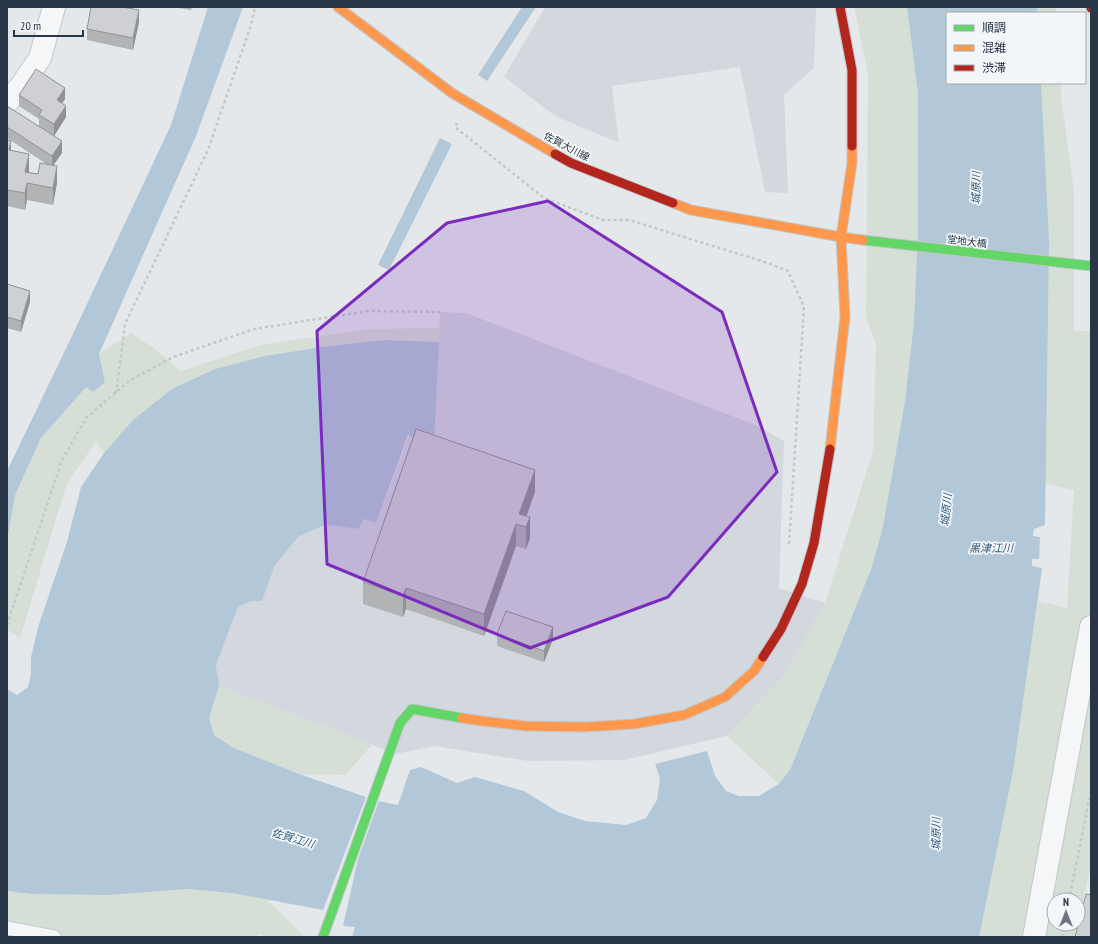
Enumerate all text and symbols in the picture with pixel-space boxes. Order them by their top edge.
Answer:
scale bar [14,12,83,38]
legend [946,12,1086,84]
text: 20 m [20,18,41,33]
text: 順調 [982,20,1006,35]
text: 混雑 [982,40,1006,55]
text: 渋滞 [982,60,1006,75]
street label: 佐賀大川線 [542,129,592,164]
water label: 城原川 [969,170,983,205]
street label: 堂地大橋 [946,233,988,250]
water label: 城原川 [937,492,955,527]
water label: 黒津江川 [969,541,1014,555]
water label: 城原川 [929,816,943,851]
water label: 佐賀江川 [270,825,317,851]
north arrow [1046,892,1086,932]
text: N [1063,895,1069,909]

